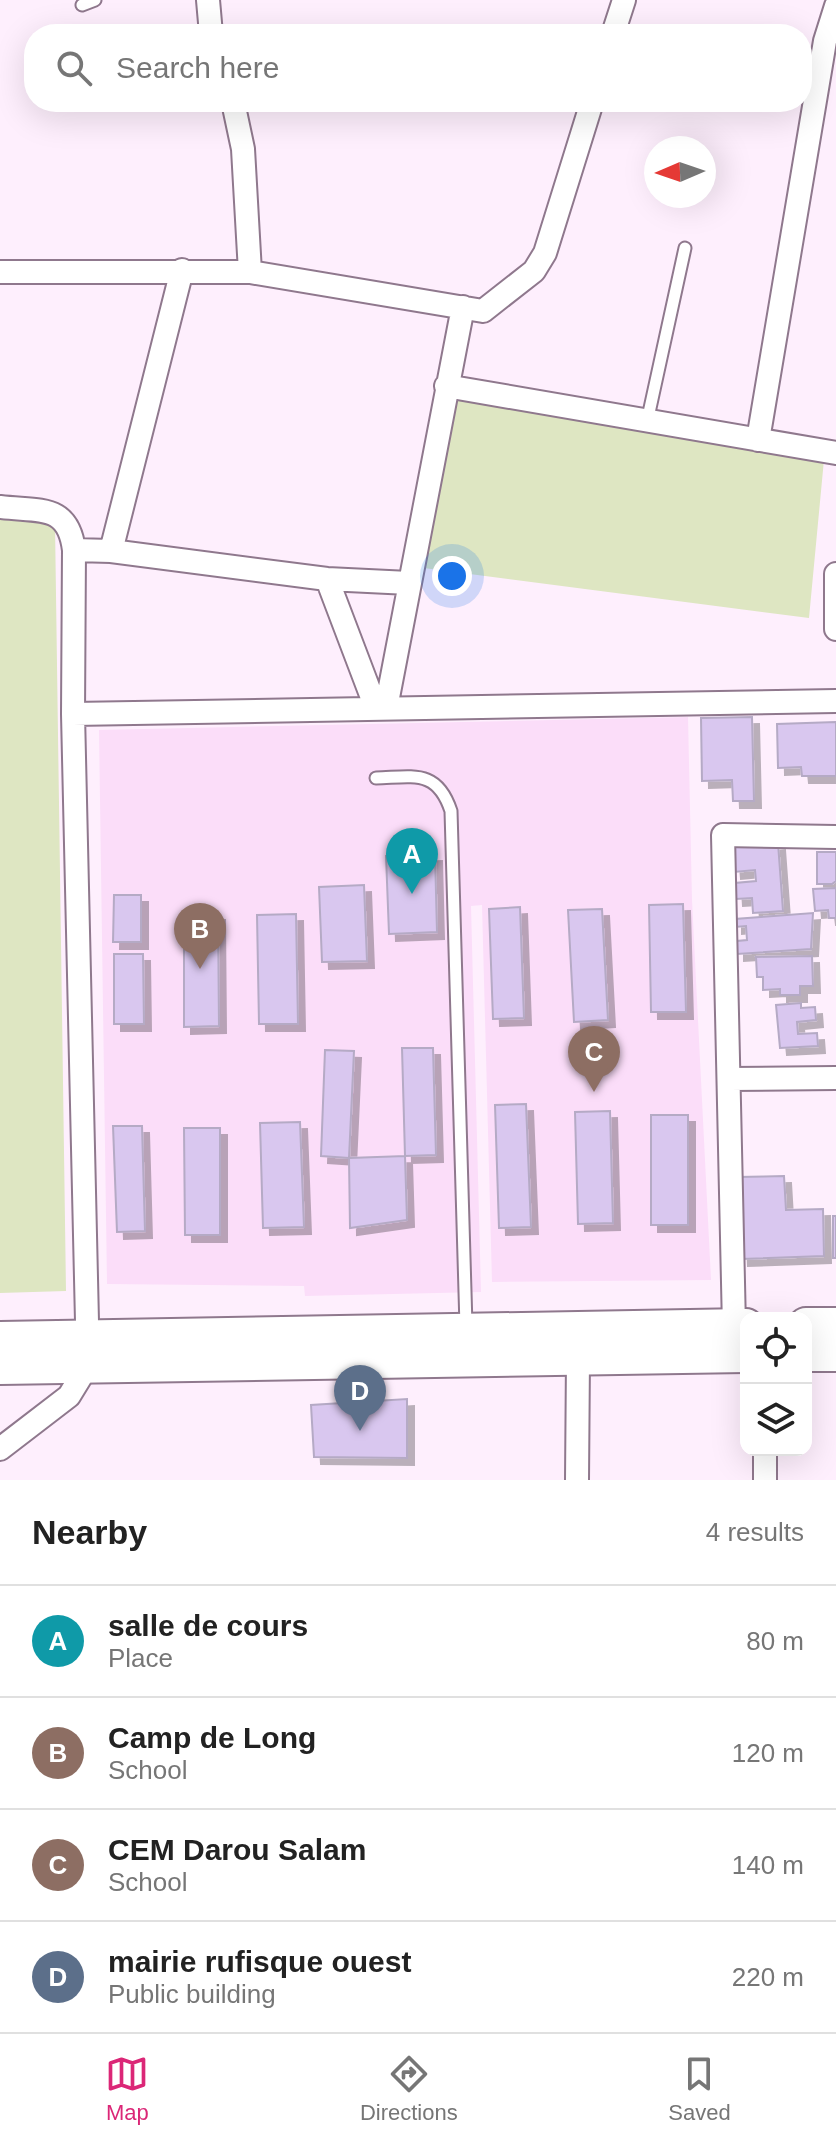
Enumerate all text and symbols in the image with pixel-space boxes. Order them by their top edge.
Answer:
search box [24,24,812,112]
icon: search [52,46,96,90]
text: Search here [116,51,279,84]
north arrow [644,136,716,208]
your location [432,556,472,596]
pin: A [386,828,438,894]
pin: B [174,903,226,969]
pin: C [568,1026,620,1092]
map controls [740,1312,812,1456]
button: locate [740,1312,812,1384]
pin: D [334,1365,386,1431]
button: layers [740,1384,812,1456]
text: Nearby [32,1513,147,1551]
text: 4 results [706,1517,804,1547]
text: salle de cours [108,1609,308,1642]
text: A [49,1626,67,1656]
text: 80 m [746,1626,804,1656]
text: Place [108,1643,173,1673]
text: Camp de Long [108,1721,316,1754]
text: B [49,1738,67,1768]
text: 120 m [732,1738,804,1768]
text: School [108,1755,188,1785]
text: CEM Darou Salam [108,1833,366,1866]
text: C [49,1850,67,1880]
text: 140 m [732,1850,804,1880]
text: School [108,1867,188,1897]
text: mairie rufisque ouest [108,1945,411,1978]
text: D [49,1962,67,1992]
text: 220 m [732,1962,804,1992]
text: Public building [108,1979,276,2009]
tab: Map [105,2052,149,2126]
tab: Directions [360,2052,458,2126]
tab: Saved [668,2052,731,2126]

